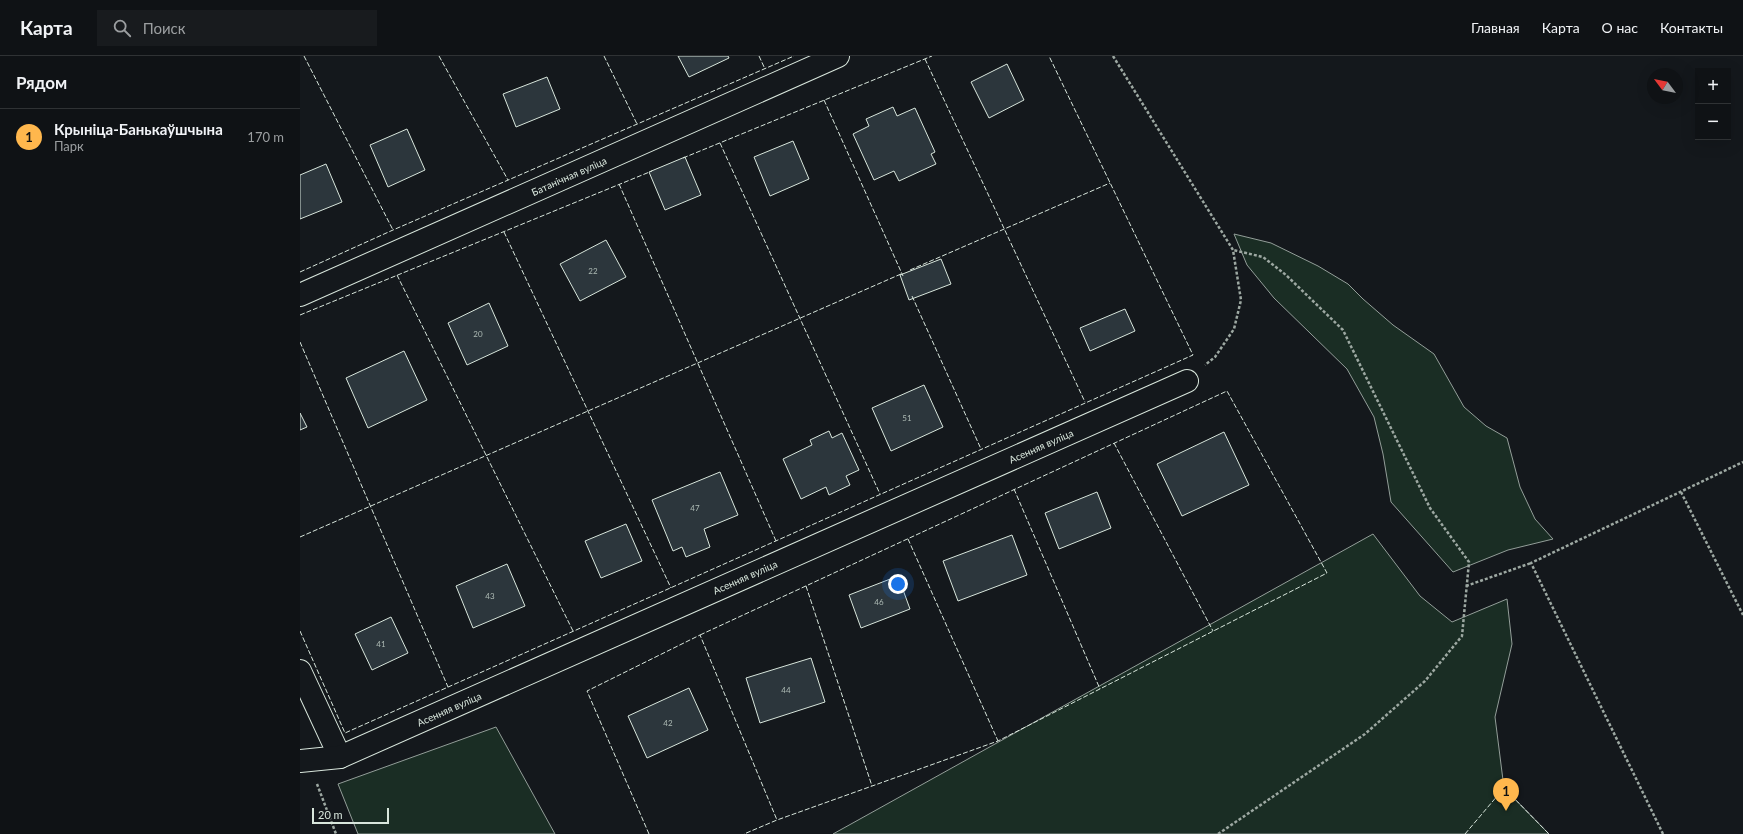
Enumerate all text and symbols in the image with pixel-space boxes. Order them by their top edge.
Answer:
search box [97,10,377,46]
text: Карта [20,16,73,39]
icon: search [111,17,133,39]
text: Поиск [143,19,186,37]
text: Главная [1471,19,1520,36]
text: Карта [1542,19,1580,36]
text: О нас [1602,19,1638,36]
text: Контакты [1660,19,1723,36]
north arrow [1647,68,1683,104]
map controls [1695,68,1731,140]
button: + [1695,68,1731,104]
text: Рядом [16,72,67,93]
button: − [1695,104,1731,140]
text: Крыніца-Банькаўшчына [54,120,223,138]
text: 1 [25,129,33,145]
text: 170 m [247,129,284,145]
text: Парк [54,138,84,154]
street label: Батанічная вуліца [530,154,608,198]
house number: 22 [588,266,598,276]
house number: 20 [473,329,483,339]
house number: 51 [902,413,912,423]
street label: Асенняя вуліца [1007,426,1075,466]
house number: 47 [690,503,700,513]
street label: Асенняя вуліца [711,557,779,597]
your location [888,574,908,594]
house number: 43 [485,591,495,601]
house number: 46 [874,597,884,607]
house number: 41 [376,639,386,649]
house number: 44 [781,685,791,695]
street label: Асенняя вуліца [415,689,483,729]
house number: 42 [663,718,673,728]
pin: 1 [1493,778,1519,811]
scale bar [312,806,389,825]
text: 20 m [318,808,343,821]

